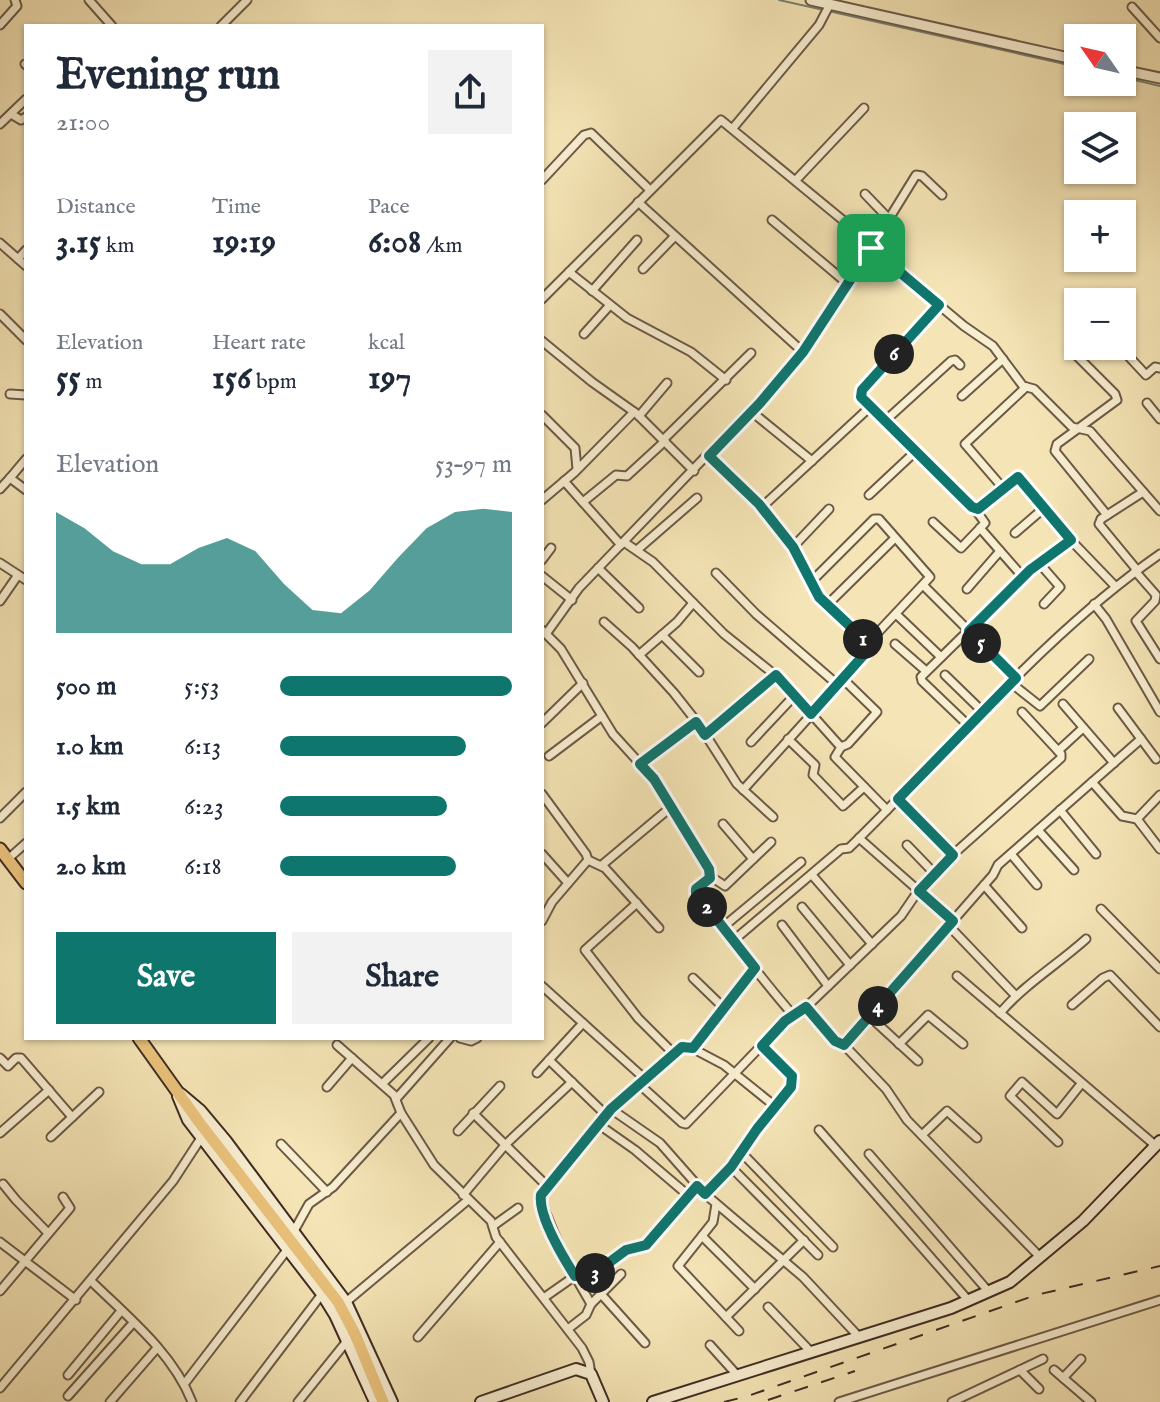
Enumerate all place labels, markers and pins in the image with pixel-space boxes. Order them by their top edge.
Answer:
pin [837,214,905,282]
pin: 6 [874,334,914,374]
pin: 1 [843,619,883,659]
pin: 5 [961,623,1001,663]
pin: 2 [687,887,727,927]
pin: 4 [858,986,898,1026]
pin: 3 [575,1253,615,1293]

